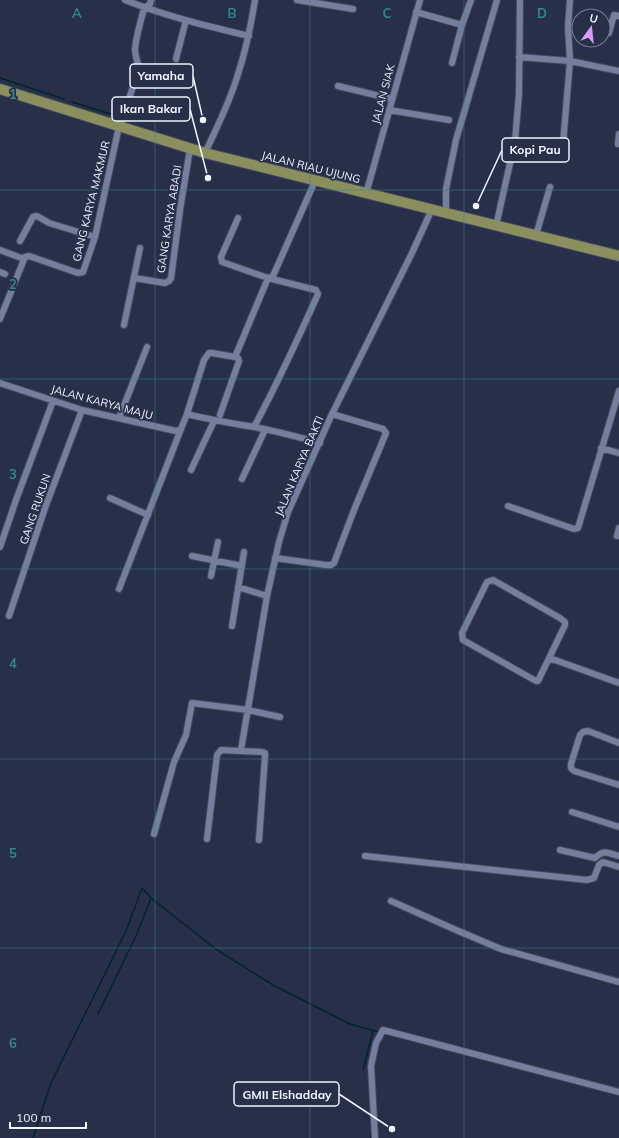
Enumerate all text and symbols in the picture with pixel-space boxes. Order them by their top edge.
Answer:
text: A [72,5,82,21]
text: B [228,5,237,21]
text: C [383,5,392,21]
text: D [537,5,547,21]
north arrow [571,8,611,48]
text: U [588,11,599,26]
street label: JALAN SIAK [368,62,398,125]
callout: Yamaha [130,64,193,88]
text: Yamaha [137,68,184,83]
text: 1 [9,86,17,102]
callout: Ikan Bakar [112,97,190,121]
text: Ikan Bakar [120,101,182,116]
callout: Kopi Pau [502,138,569,162]
street label: GANG KARYA MAKMUR [69,139,113,263]
text: Kopi Pau [509,142,561,157]
street label: JALAN RIAU UJUNG [260,148,362,186]
street label: GANG KARYA ABADI [154,164,184,274]
text: 2 [9,276,17,292]
street label: JALAN KARYA MAJU [49,382,155,422]
street label: JALAN KARYA BAKTI [272,414,326,518]
text: 3 [9,466,17,482]
street label: GANG RUKUN [16,472,54,546]
text: 4 [9,655,17,671]
text: 5 [9,845,17,861]
text: 6 [9,1035,17,1051]
callout: GMII Elshadday [234,1082,339,1106]
text: GMII Elshadday [242,1087,332,1102]
scale bar [10,1104,86,1130]
text: 100 m [16,1110,51,1125]

